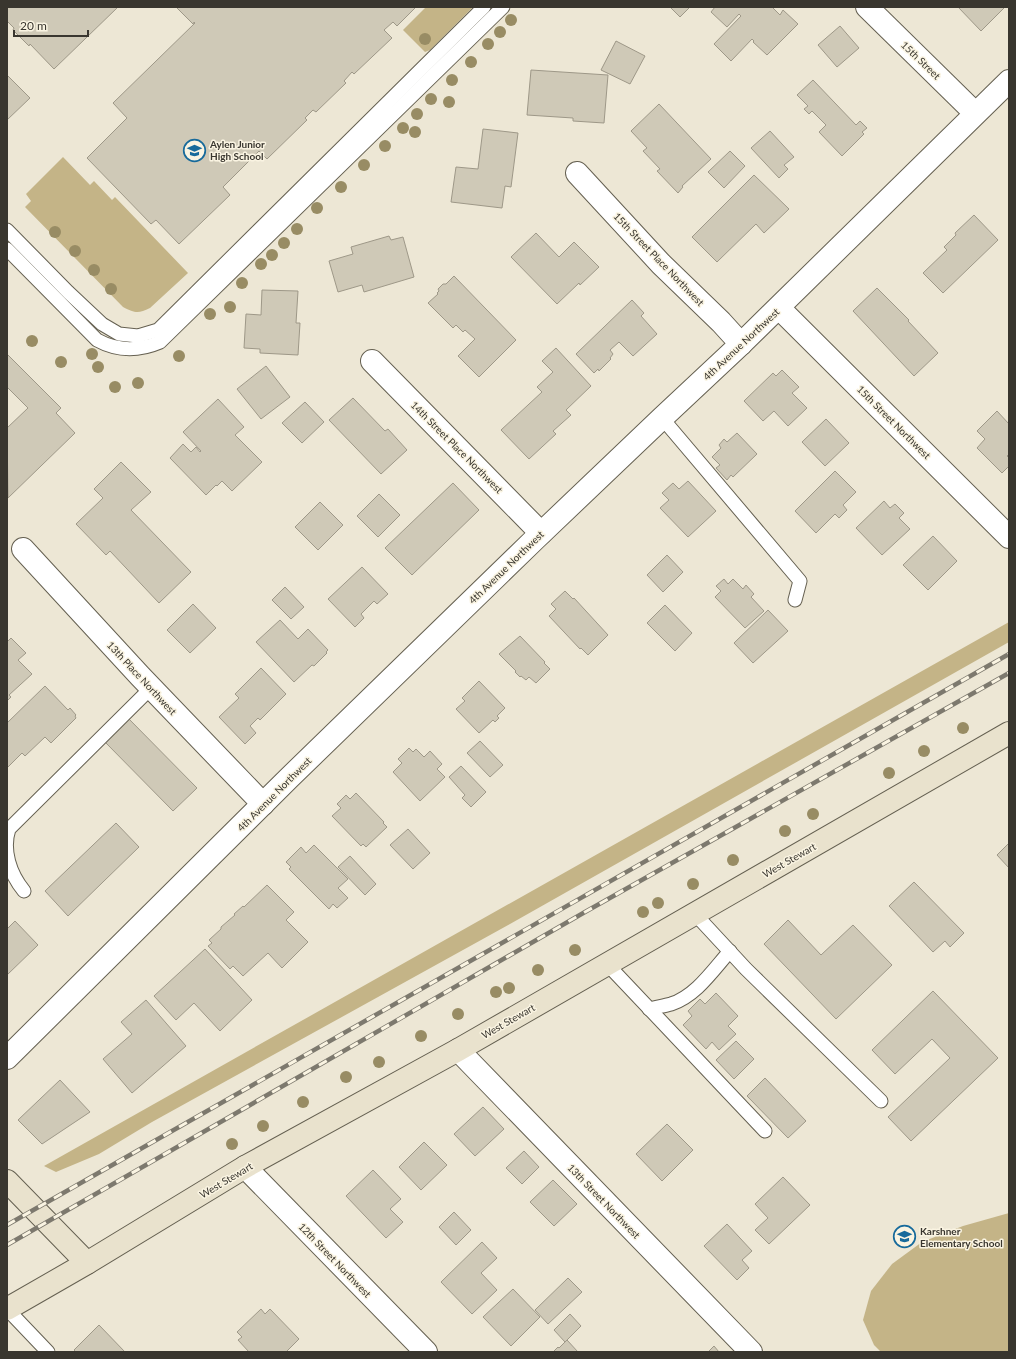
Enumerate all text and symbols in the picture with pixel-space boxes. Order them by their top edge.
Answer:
scale bar [14,12,88,38]
text: 20 m [20,18,47,33]
street label: 15th Street [899,38,943,82]
school or university icon: Aylen Junior High School [182,137,208,163]
place label: Aylen Junior High School [209,138,265,162]
street label: 15th Street Place Northwest [611,210,707,308]
street label: 4th Avenue Northwest [700,305,782,382]
street label: 15th Street Northwest [855,383,934,462]
street label: 14th Street Place Northwest [409,399,506,496]
street label: 4th Avenue Northwest [466,528,546,606]
street label: 13th Place Northwest [105,639,179,718]
street label: 4th Avenue Northwest [234,754,314,834]
street label: West Stewart [760,840,818,880]
street label: West Stewart [479,1001,537,1041]
street label: West Stewart [197,1159,255,1200]
street label: 13th Street Northwest [565,1161,643,1241]
street label: 12th Street Northwest [296,1220,374,1300]
school or university icon: Karshner Elementary School [892,1224,918,1250]
place label: Karshner Elementary School [920,1225,1003,1249]

